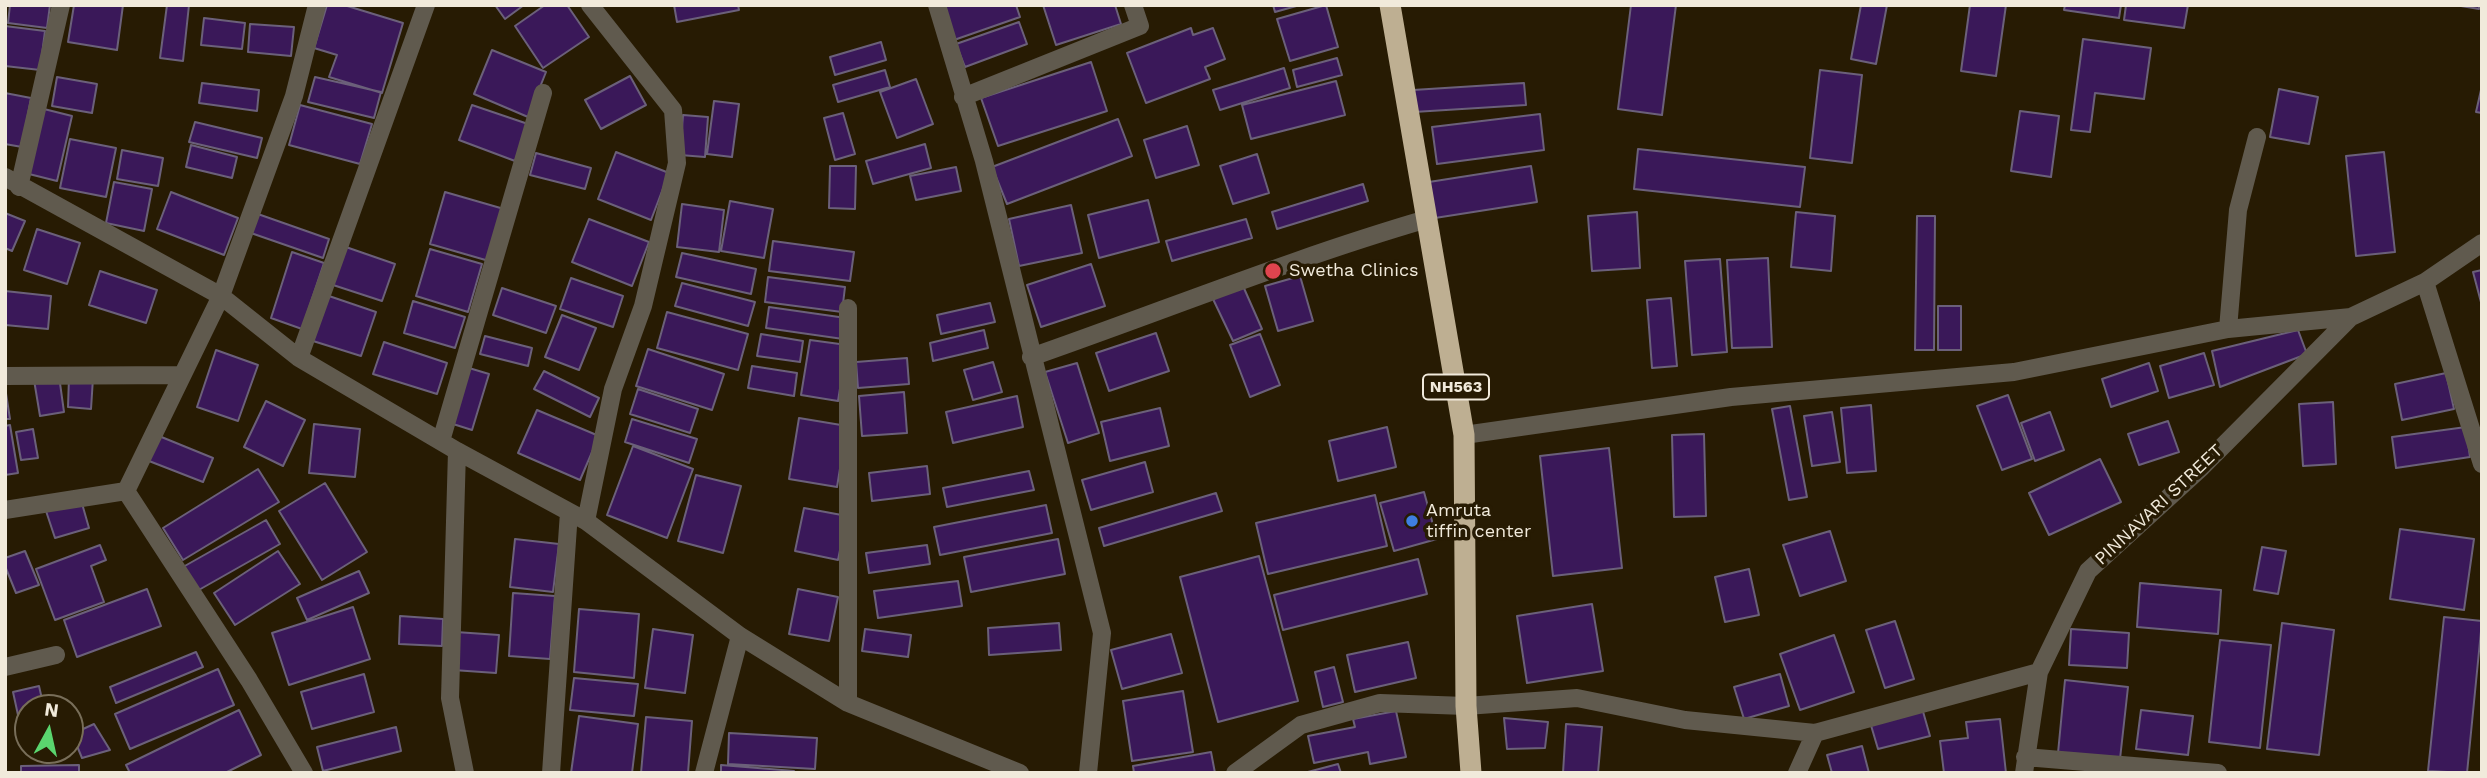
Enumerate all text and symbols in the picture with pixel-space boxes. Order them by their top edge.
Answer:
place label: Swetha Clinics [1289,260,1419,282]
marker: Swetha Clinics [1263,261,1283,281]
road number: NH563 [1423,374,1489,400]
street label: PINNAVARI STREET [2091,440,2227,570]
place label: Amruta tiffin center [1426,500,1531,542]
marker: Amruta tiffin center [1404,513,1420,529]
north arrow [14,694,84,764]
text: N [43,697,60,722]

